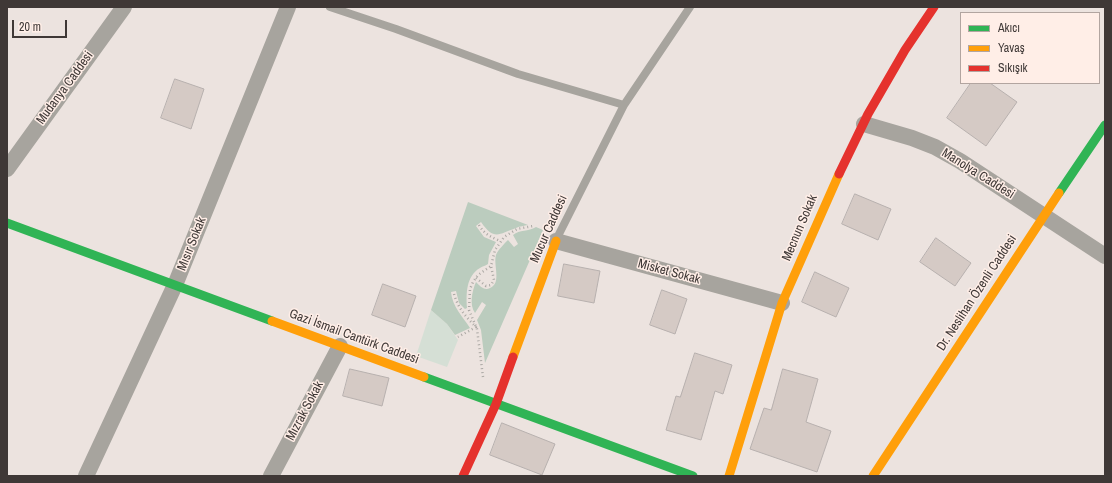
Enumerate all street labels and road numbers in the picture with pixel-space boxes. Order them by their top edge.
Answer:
street label: Mudanya Caddesi [33,48,97,128]
street label: Manolya Caddesi [939,145,1017,203]
street label: Mecnun Sokak [779,192,821,264]
street label: Mucur Caddesi [527,193,571,265]
street label: Mısır Sokak [174,215,210,273]
street label: Dr. Neslihan Özenli Caddesi [934,232,1020,354]
street label: Misket Sokak [636,256,702,288]
street label: Gazi İsmail Cantürk Caddesi [287,306,421,368]
street label: Mızrak Sokak [283,379,327,443]

